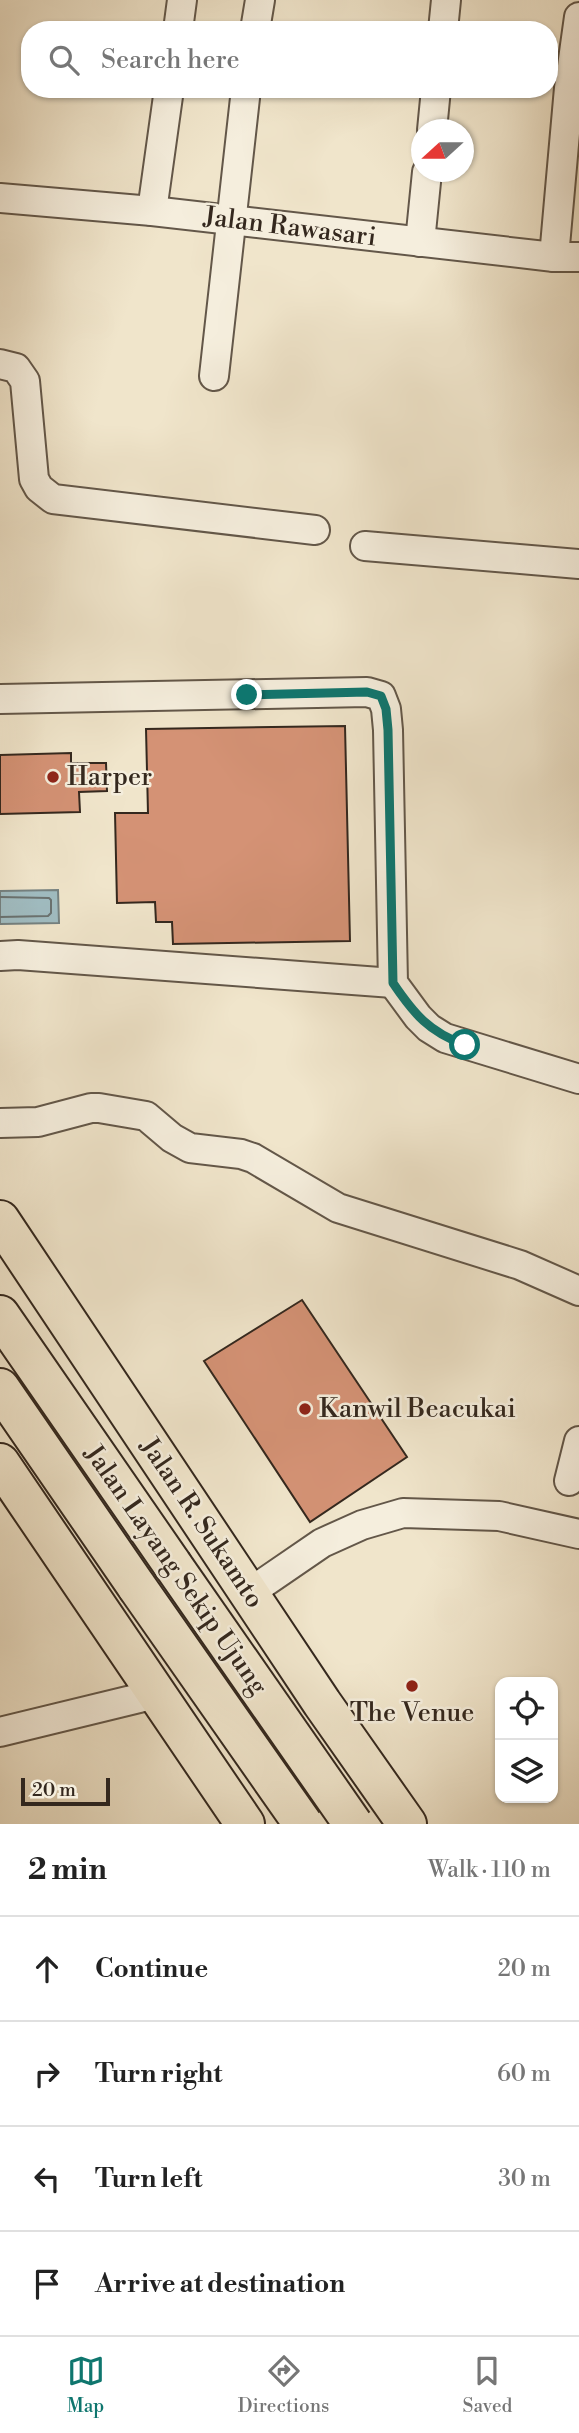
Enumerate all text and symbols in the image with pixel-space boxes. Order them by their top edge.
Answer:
search box [21,21,558,98]
icon: search [45,41,83,79]
text: Search here [101,44,240,76]
north arrow [411,119,474,182]
street label: Jalan Rawasari [201,200,378,253]
route end [231,679,262,710]
place label: Harper [67,761,152,793]
marker: Harper [45,769,61,785]
route start [449,1029,480,1060]
place label: Kanwil Beacukai [319,1393,516,1425]
marker: Kanwil Beacukai [297,1401,313,1417]
street label: Jalan R. Sukamto [133,1431,271,1614]
street label: Jalan Layang Sekip Ujung [77,1438,275,1701]
map controls [495,1677,558,1803]
button: locate [495,1677,558,1740]
marker: The Venue [404,1678,420,1694]
place label: The Venue [350,1697,474,1729]
button: layers [495,1740,558,1803]
scale bar [21,1775,110,1807]
text: 20 m [32,1778,76,1802]
text: 2 min [28,1851,107,1889]
text: Walk · 110 m [428,1856,551,1884]
icon: ahead [28,1950,66,1988]
text: Continue [95,1953,208,1985]
text: 20 m [498,1955,551,1983]
icon: right [28,2055,66,2093]
text: Turn right [95,2058,223,2090]
text: 60 m [497,2060,551,2088]
icon: left [28,2160,66,2198]
text: Turn left [95,2163,203,2195]
text: 30 m [498,2165,551,2193]
icon: arrive [28,2265,66,2303]
text: Arrive at destination [95,2268,345,2300]
tab: Map [67,2352,105,2418]
tab: Directions [238,2352,329,2418]
tab: Saved [463,2352,512,2418]

